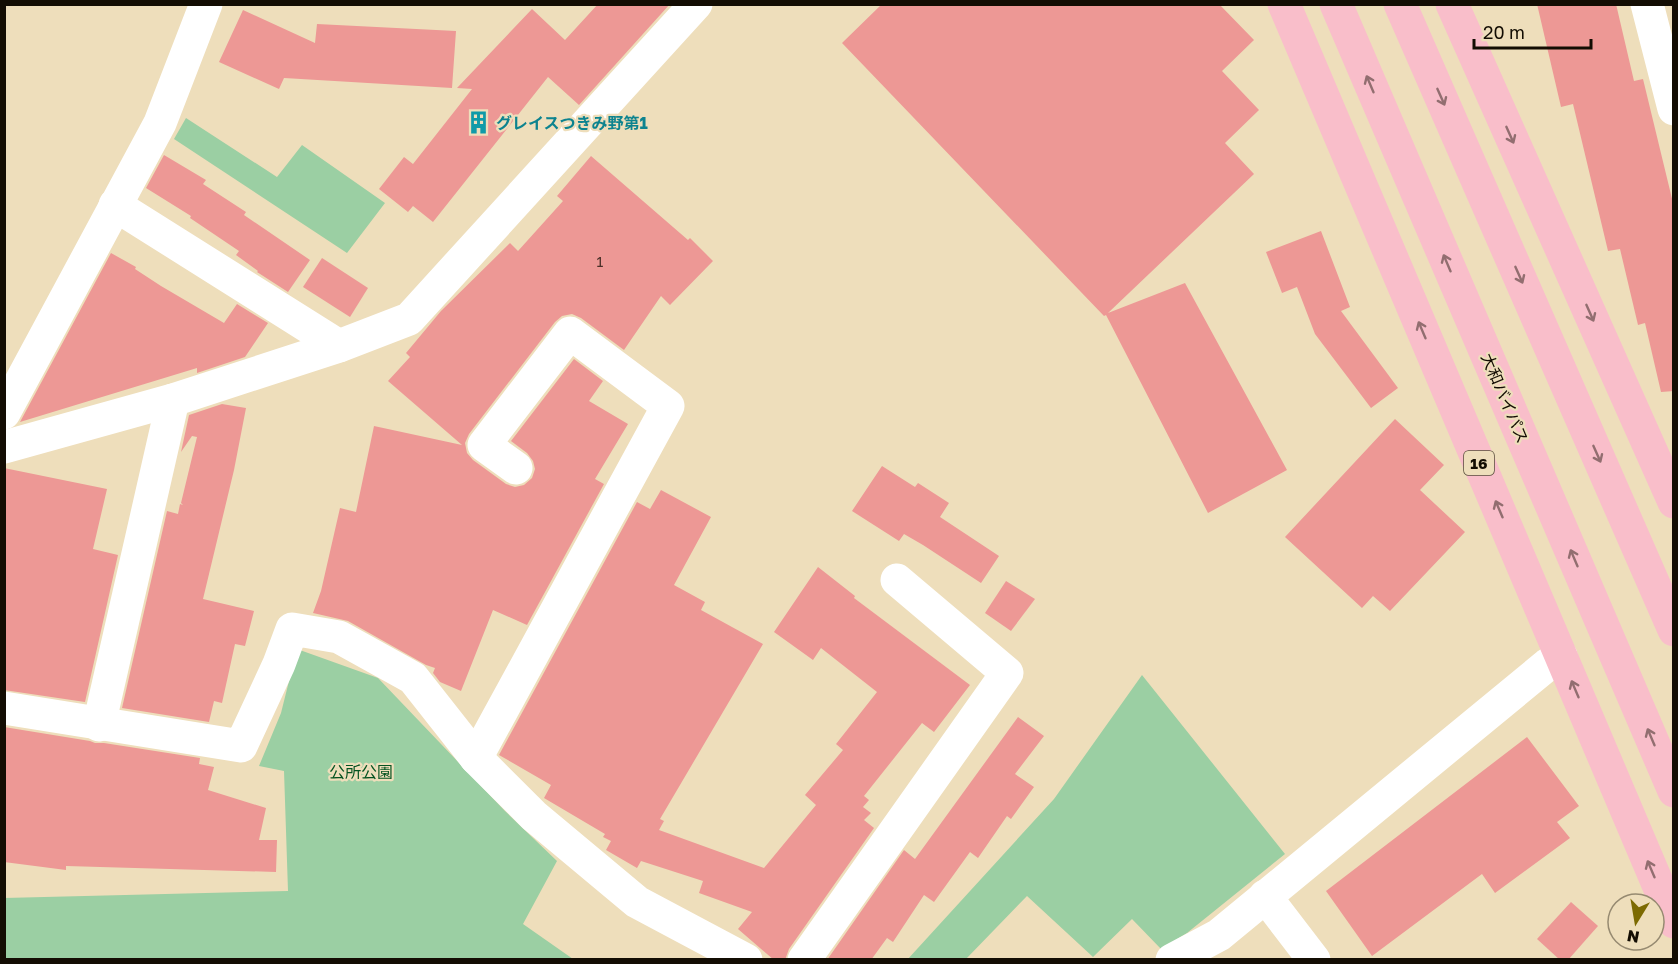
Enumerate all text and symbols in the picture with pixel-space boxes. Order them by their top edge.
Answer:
scale bar [1474,12,1591,50]
text: 20 m [1483,21,1525,43]
one-way arrow [1364,75,1375,94]
one-way arrow [1435,87,1447,105]
building icon: グレイスつきみ野第1 [465,110,491,136]
place label: グレイスつきみ野第1 [496,113,648,133]
one-way arrow [1505,125,1517,143]
house number: 1 [597,253,604,270]
one-way arrow [1441,255,1452,273]
one-way arrow [1514,266,1525,284]
one-way arrow [1584,303,1596,321]
one-way arrow [1416,321,1427,339]
street label: 大和バイパス [1477,350,1533,446]
one-way arrow [1592,444,1603,463]
road number: 16 [1464,451,1494,475]
one-way arrow [1493,501,1504,519]
one-way arrow [1568,550,1579,568]
one-way arrow [1569,680,1580,698]
one-way arrow [1645,729,1656,747]
park label: 公所公園 [329,762,393,782]
one-way arrow [1645,860,1656,878]
north arrow [1606,892,1666,952]
text: N [1625,926,1641,948]

